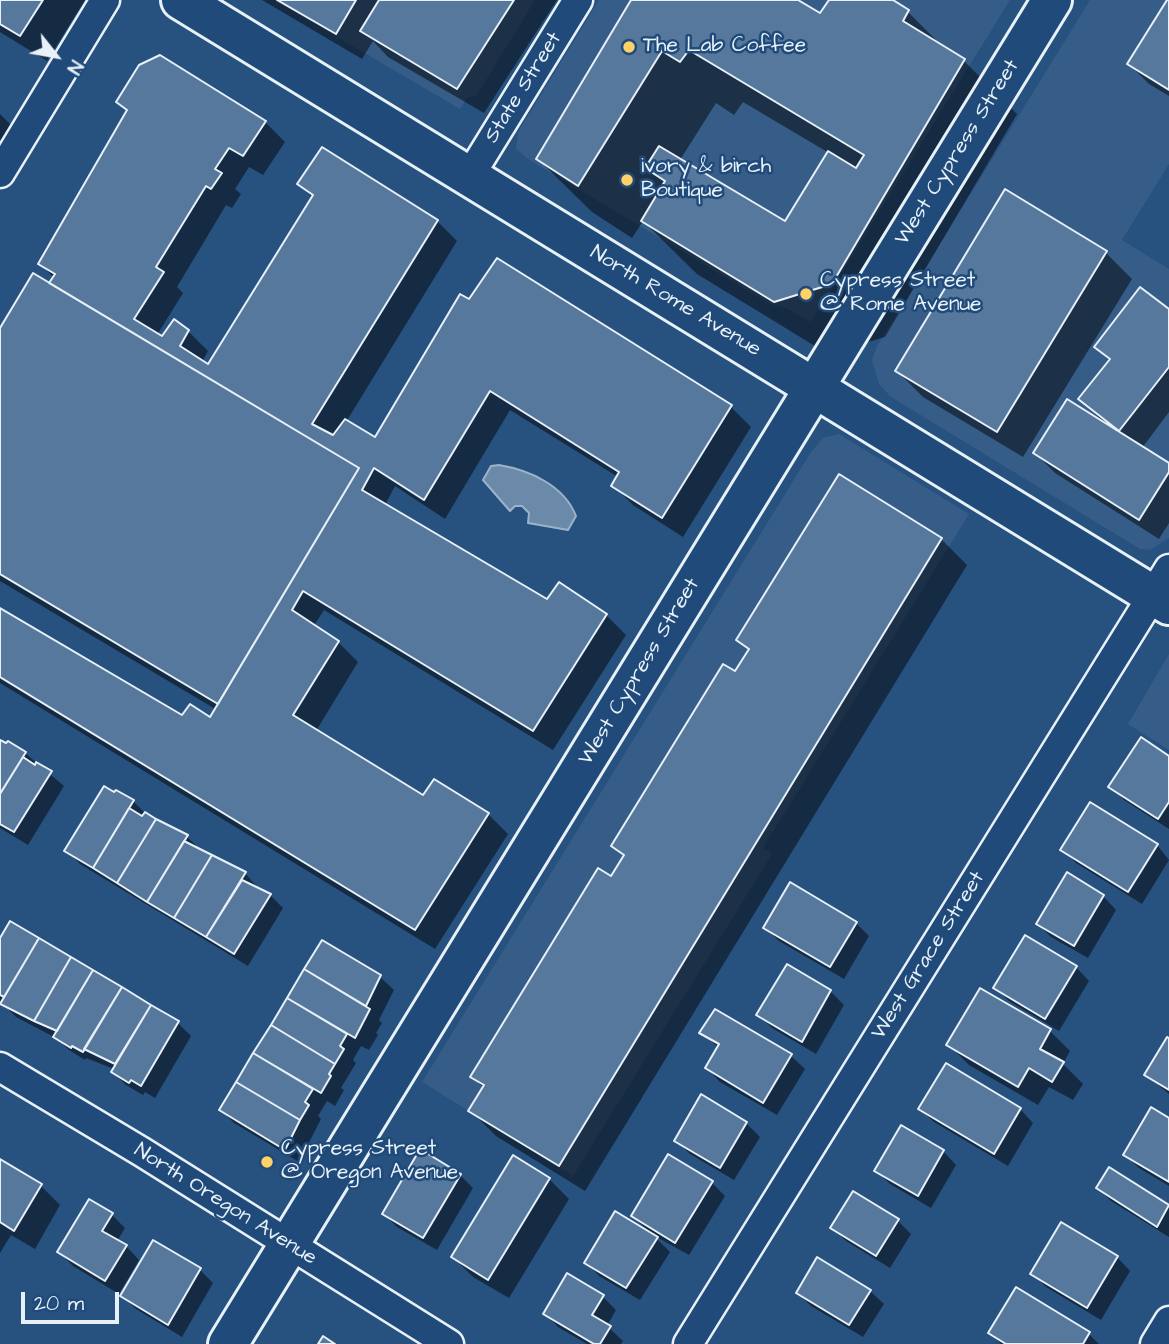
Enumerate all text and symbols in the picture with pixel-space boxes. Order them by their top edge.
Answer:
north arrow [21,21,91,91]
street label: State Street [480,28,568,148]
place label: The Lab Coffee [643,34,806,60]
marker: The Lab Coffee [621,39,637,55]
text: N [60,55,89,79]
street label: West Cypress Street [891,56,1025,250]
place label: ivory & birch Boutique [641,155,771,205]
marker: ivory & birch Boutique [619,172,635,188]
street label: North Rome Avenue [585,241,765,363]
place label: Cypress Street @ Rome Avenue [820,269,981,319]
marker: Cypress Street @ Rome Avenue [798,286,814,302]
street label: West Cypress Street [574,574,706,770]
street label: West Grace Street [867,867,991,1045]
place label: Cypress Street @ Oregon Avenue [281,1137,458,1187]
street label: North Oregon Avenue [129,1138,321,1272]
marker: Cypress Street @ Oregon Avenue [259,1154,275,1170]
scale bar [24,1278,122,1322]
text: 20 m [34,1289,84,1318]

